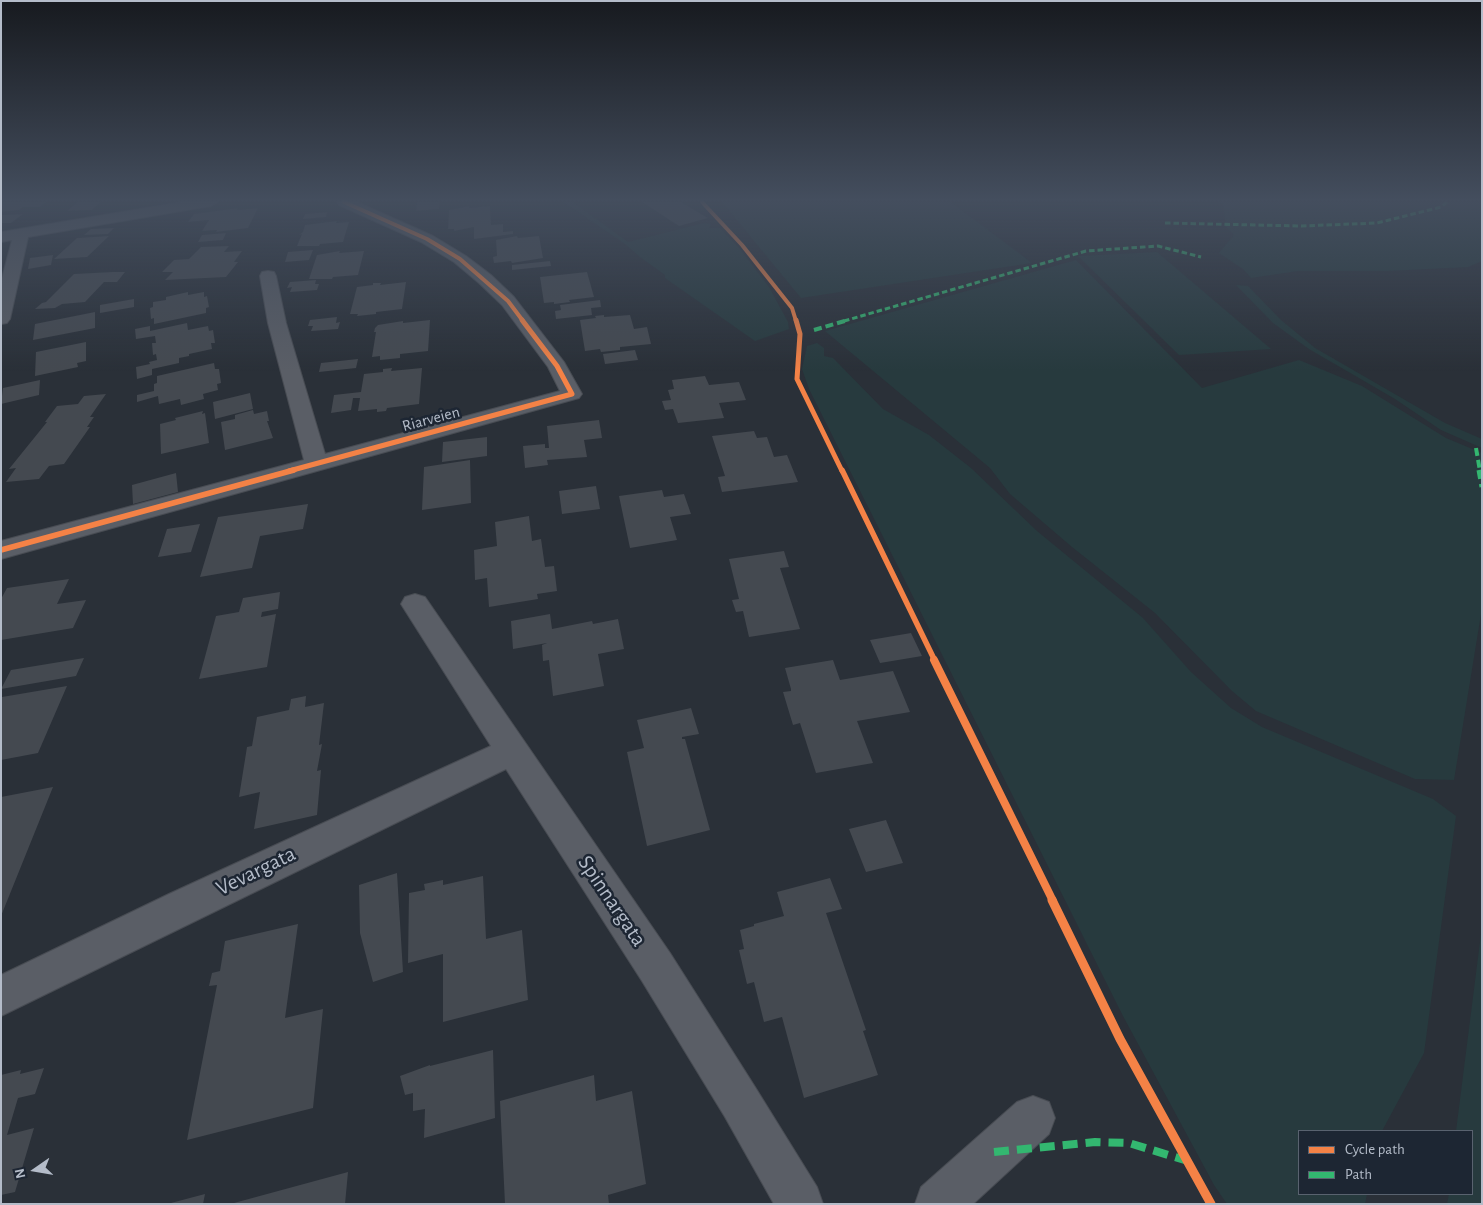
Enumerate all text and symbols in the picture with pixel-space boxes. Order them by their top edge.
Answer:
street label: Riarveien [400,402,462,436]
street label: Vevargata [212,840,300,902]
street label: Spinnargata [572,850,652,952]
legend [1298,1130,1473,1195]
text: Cycle path [1345,1142,1405,1157]
north arrow [10,1145,60,1195]
text: N [12,1167,28,1180]
text: Path [1345,1167,1372,1182]

